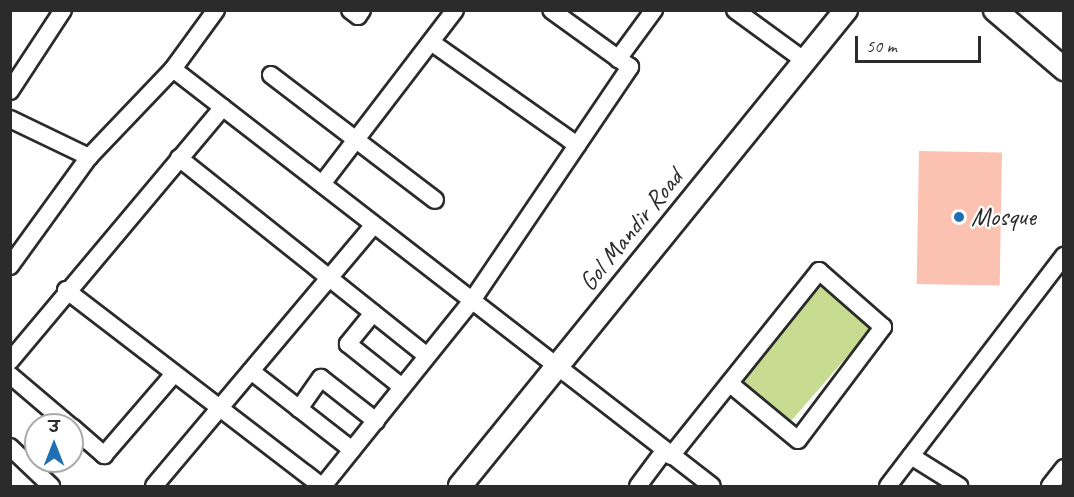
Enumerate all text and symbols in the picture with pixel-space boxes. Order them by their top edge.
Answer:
scale bar [858,24,984,62]
text: 50 m [866,35,897,57]
street label: Gol Mandir Road [572,162,690,298]
place label: Mosque [971,201,1036,233]
marker: Mosque [952,210,966,224]
north arrow [24,413,84,473]
text: उ [49,417,59,437]

